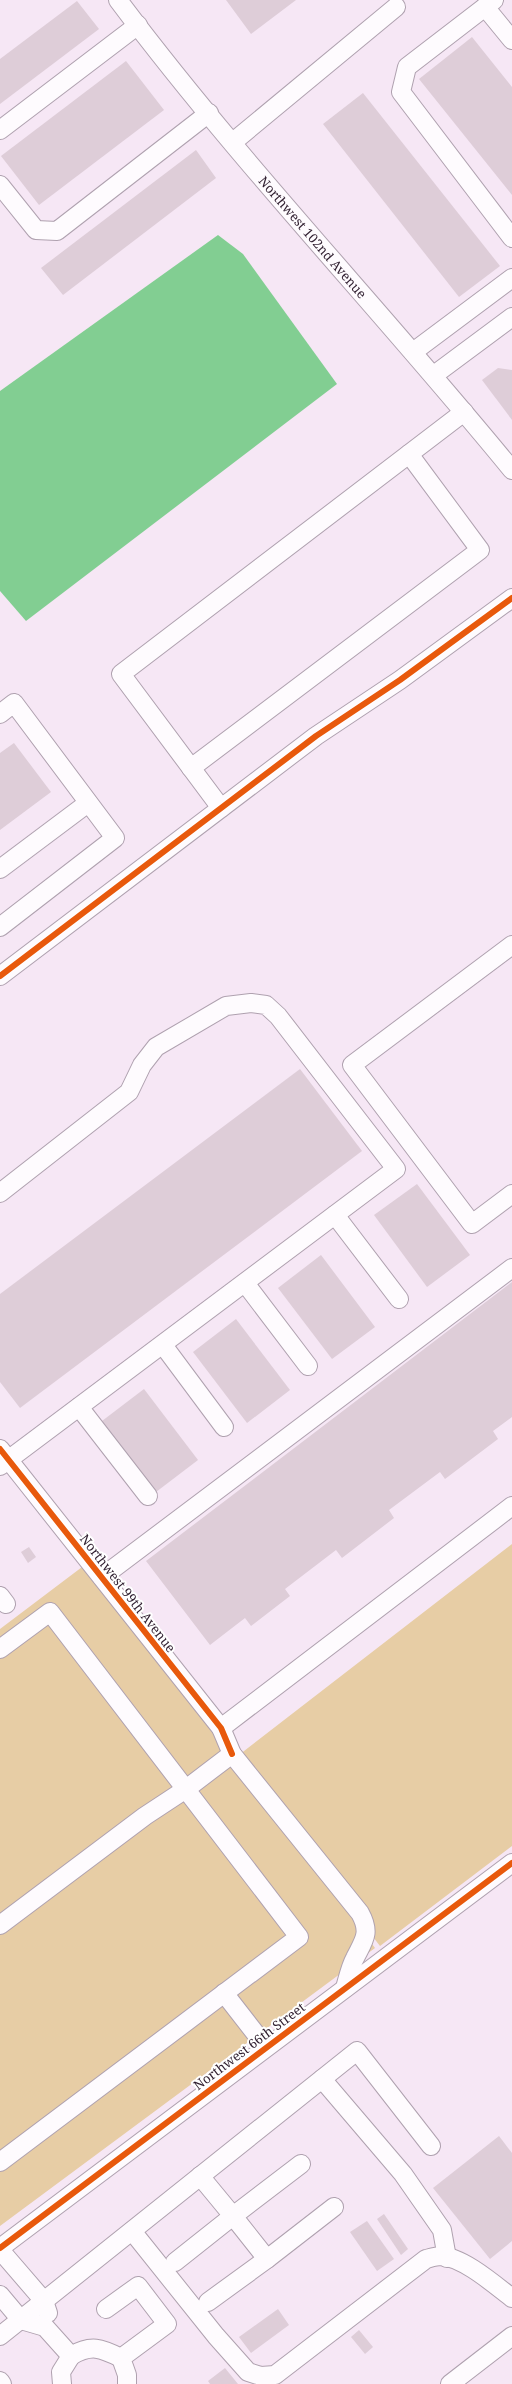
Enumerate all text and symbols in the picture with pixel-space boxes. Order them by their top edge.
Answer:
street label: Northwest 102nd Avenue [255,172,371,302]
street label: Northwest 99th Avenue [76,1530,180,1656]
street label: Northwest 66th Street [190,1998,309,2094]

